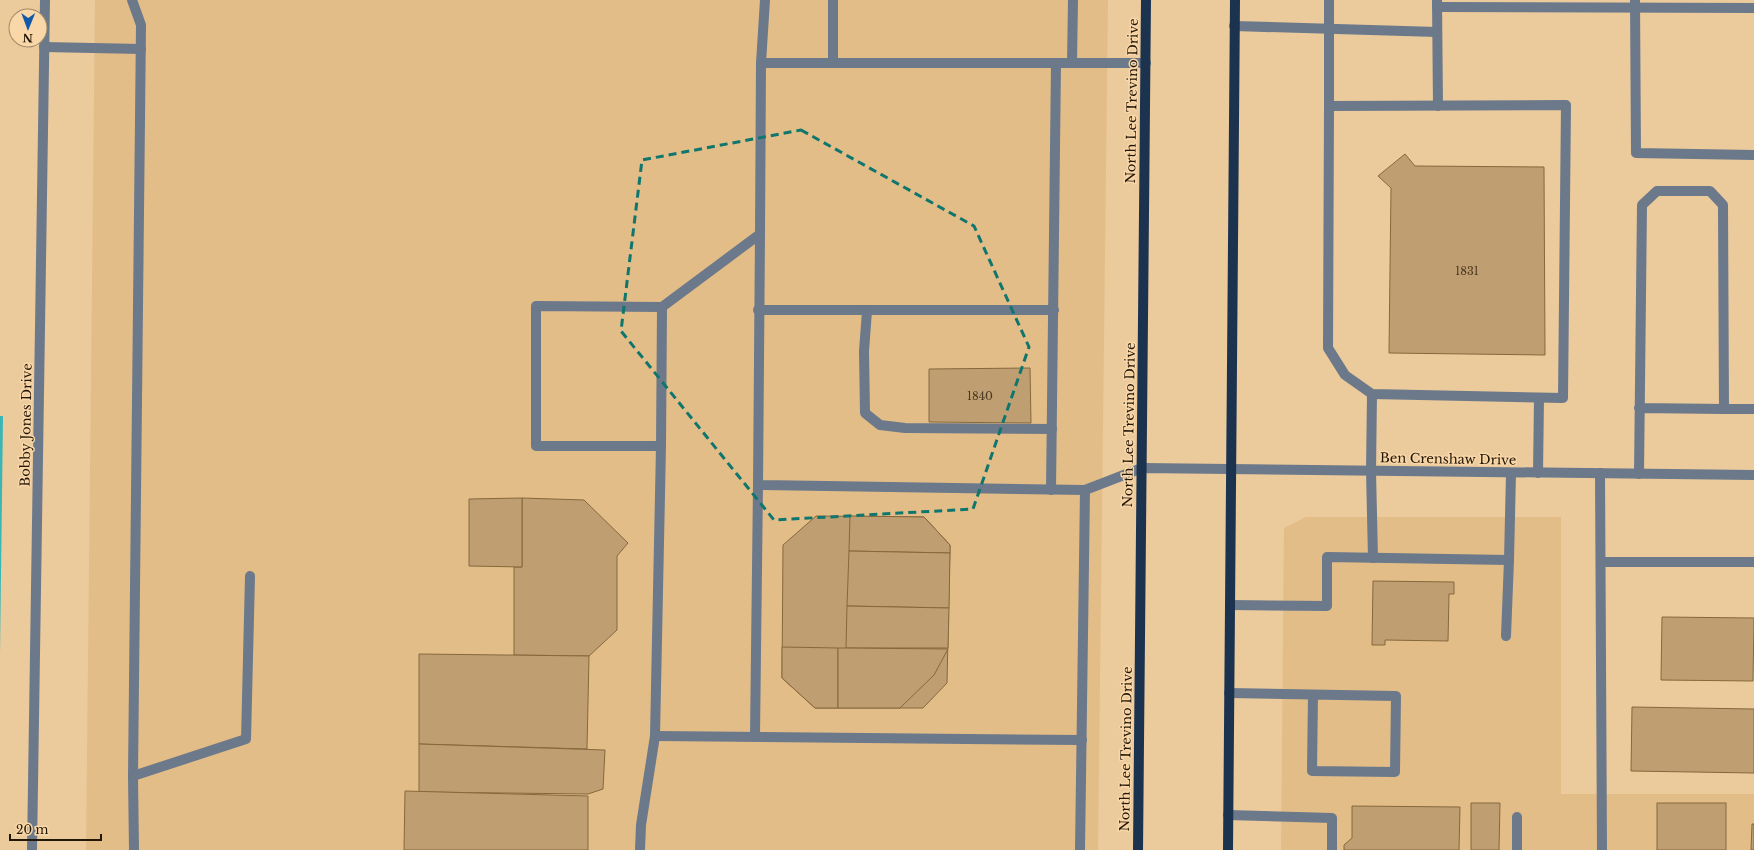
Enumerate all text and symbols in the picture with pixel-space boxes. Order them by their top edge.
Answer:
north arrow [8,8,48,48]
street label: North Lee Trevino Drive [1122,18,1142,184]
text: N [22,31,33,45]
house number: 1831 [1455,264,1479,278]
street label: North Lee Trevino Drive [1119,342,1139,508]
street label: Bobby Jones Drive [16,363,36,487]
house number: 1840 [967,389,993,403]
street label: Ben Crenshaw Drive [1380,449,1516,469]
street label: North Lee Trevino Drive [1116,666,1136,832]
scale bar [10,816,101,842]
text: 20 m [16,822,48,837]

